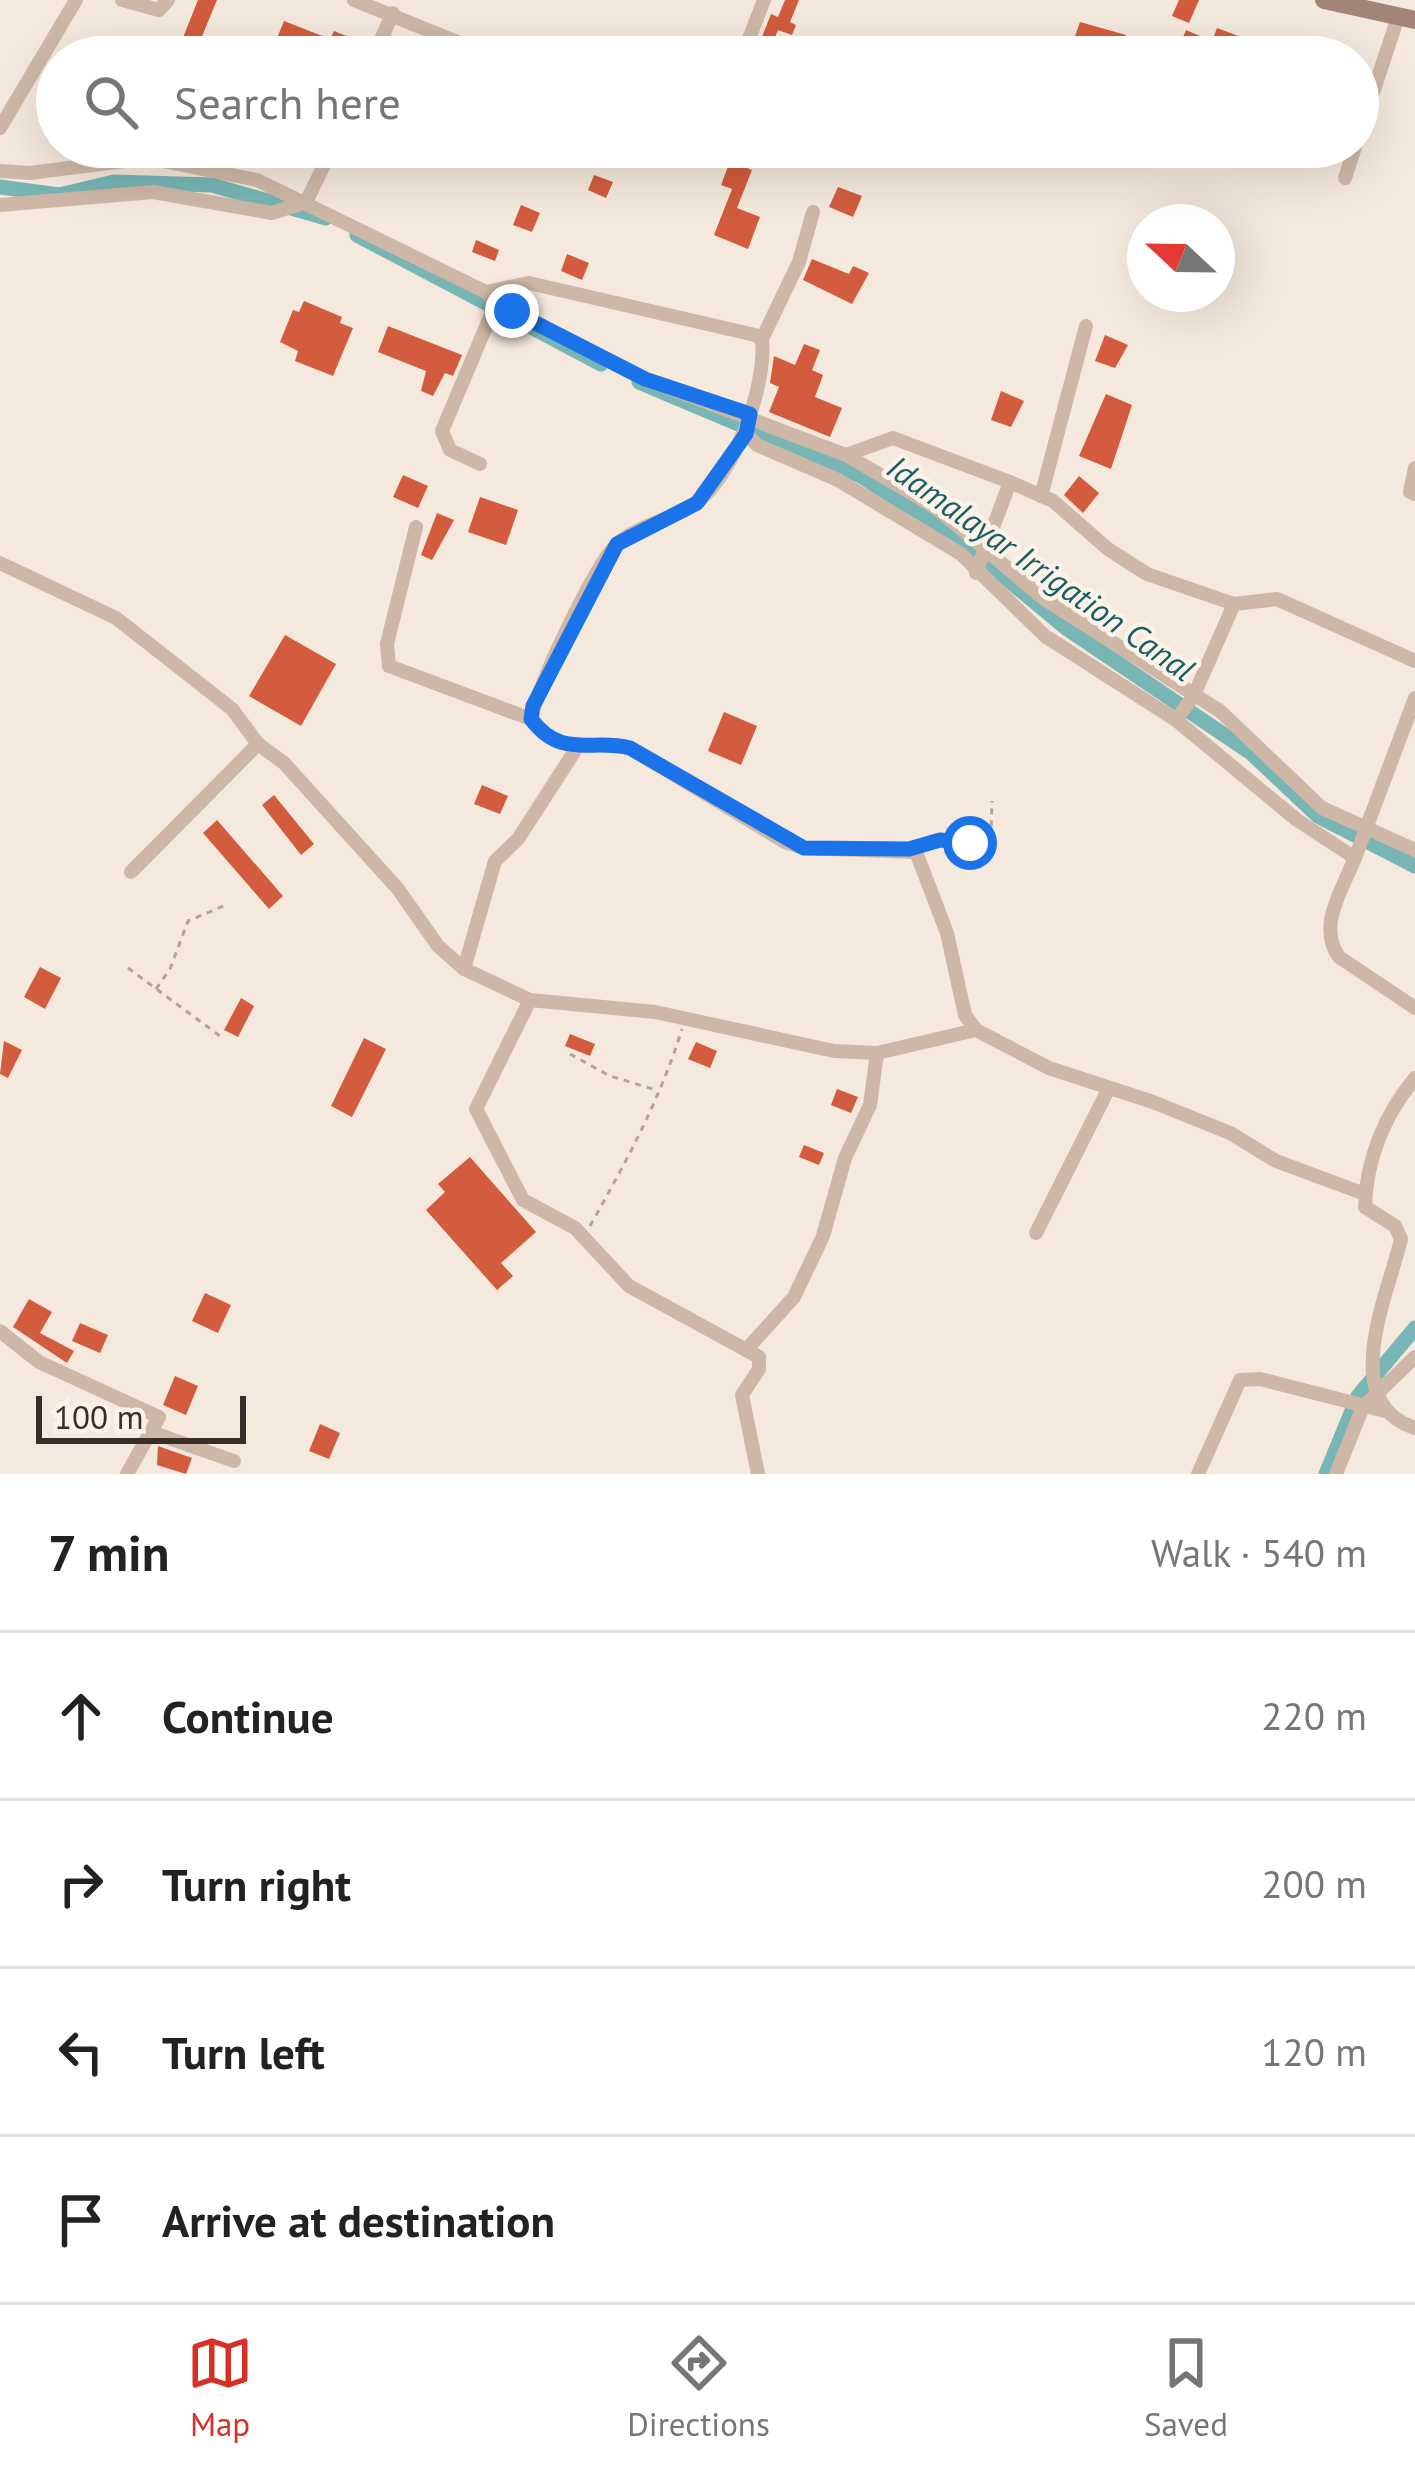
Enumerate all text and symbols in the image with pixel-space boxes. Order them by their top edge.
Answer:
search box [36,36,1379,168]
icon: search [78,69,144,135]
text: Search here [174,73,401,131]
north arrow [1127,204,1235,312]
route end [485,284,539,338]
water label: Idamalayar Irrigation Canal [879,445,1204,690]
route start [943,816,997,870]
scale bar [36,1390,246,1443]
text: 100 m [54,1395,144,1438]
text: 7 min [48,1519,170,1585]
text: Walk · 540 m [1151,1527,1367,1578]
icon: ahead [48,1683,114,1749]
text: Continue [162,1687,334,1745]
text: 220 m [1261,1690,1367,1741]
icon: right [48,1851,114,1917]
text: Turn right [162,1855,351,1913]
text: 200 m [1261,1858,1367,1909]
icon: left [48,2019,114,2085]
text: Turn left [162,2023,325,2081]
text: 120 m [1261,2026,1367,2077]
icon: arrive [48,2187,114,2253]
text: Arrive at destination [162,2191,555,2249]
tab: Map [187,2330,253,2445]
tab: Directions [627,2330,770,2445]
tab: Saved [1144,2330,1228,2445]

